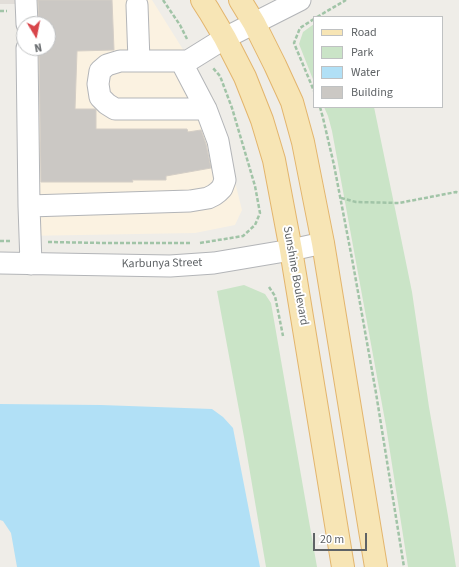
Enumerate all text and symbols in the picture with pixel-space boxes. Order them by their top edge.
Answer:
north arrow [16,16,56,56]
legend [313,16,443,108]
text: Road [351,24,377,41]
text: N [33,39,43,55]
text: Park [351,44,373,61]
text: Water [351,64,380,81]
text: Building [351,84,393,101]
street label: Sunshine Boulevard [279,225,311,327]
street label: Karbunya Street [121,256,203,272]
scale bar [315,525,369,551]
text: 20 m [320,531,344,548]

